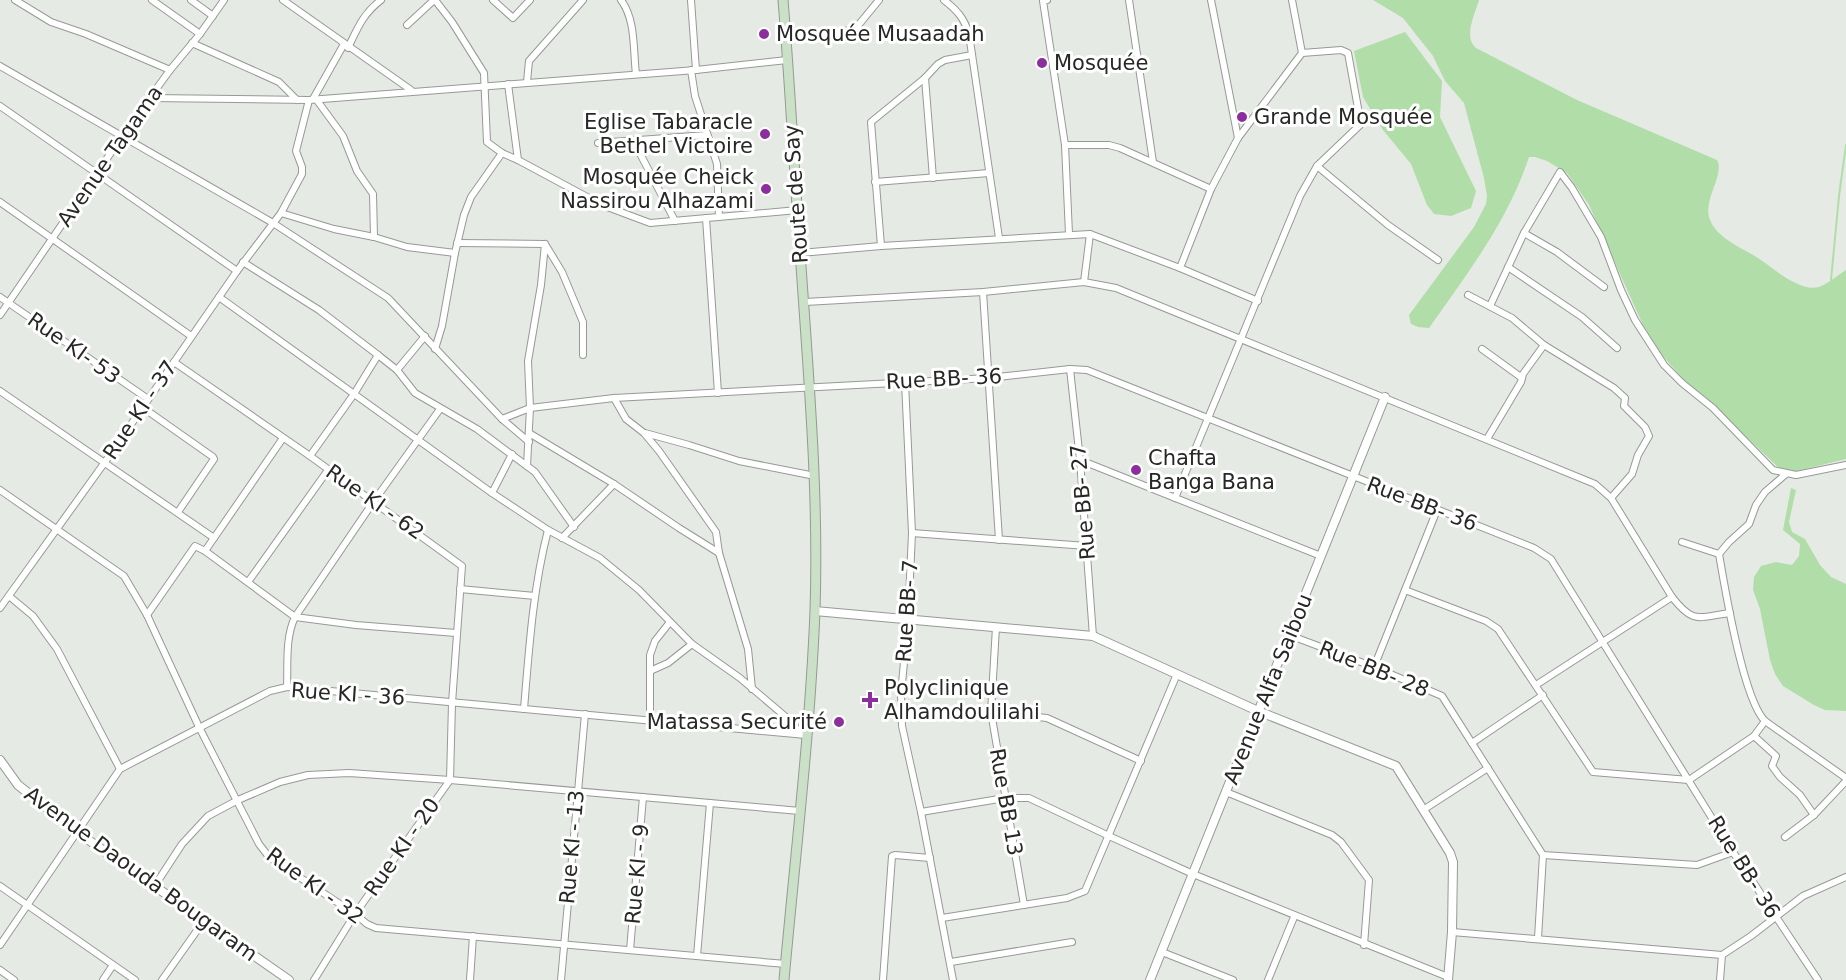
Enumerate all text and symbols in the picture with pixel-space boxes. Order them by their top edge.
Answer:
place label: Mosquée Musaadah [776,22,985,46]
marker: Mosquée Musaadah [757,27,771,41]
place label: Mosquée [1054,51,1148,75]
marker: Mosquée [1035,56,1049,70]
street label: Avenue Tagama [52,81,168,231]
place label: Grande Mosquée [1254,105,1432,129]
place label: Eglise Tabaracle Bethel Victoire [584,110,753,158]
marker: Grande Mosquée [1235,110,1249,124]
street label: Route de Say [779,124,813,264]
marker: Eglise Tabaracle Bethel Victoire [758,127,772,141]
place label: Mosquée Cheick Nassirou Alhazami [560,165,755,213]
marker: Mosquée Cheick Nassirou Alhazami [759,182,773,196]
street label: Rue KI- 53 [23,307,125,389]
street label: Rue KI - 37 [98,356,182,464]
street label: Rue BB- 36 [885,364,1003,394]
street label: Rue BB- 27 [1066,443,1100,561]
place label: Chafta Banga Bana [1148,446,1275,494]
street label: Rue KI - 62 [321,459,429,545]
marker: Chafta Banga Bana [1129,463,1143,477]
street label: Rue BB- 36 [1363,472,1481,536]
street label: Rue BB- 7 [891,559,923,663]
street label: Avenue Alfa Saibou [1219,590,1317,788]
street label: Rue BB- 28 [1316,636,1432,702]
place label: Polyclinique Alhamdoulilahi [884,676,1040,724]
street label: Rue KI - 36 [290,678,406,710]
marker: Polyclinique Alhamdoulilahi [861,691,879,709]
place label: Matassa Securité [647,710,827,734]
marker: Matassa Securité [832,715,846,729]
street label: Rue BB 13 [985,746,1027,858]
street label: Avenue Daouda Bougaram [20,782,262,966]
street label: Rue KI - 13 [555,789,589,905]
street label: Rue KI - 20 [359,793,445,901]
street label: Rue BB- 36 [1703,811,1785,923]
street label: Rue KI - 9 [621,823,653,925]
street label: Rue KI - 32 [262,843,368,929]

